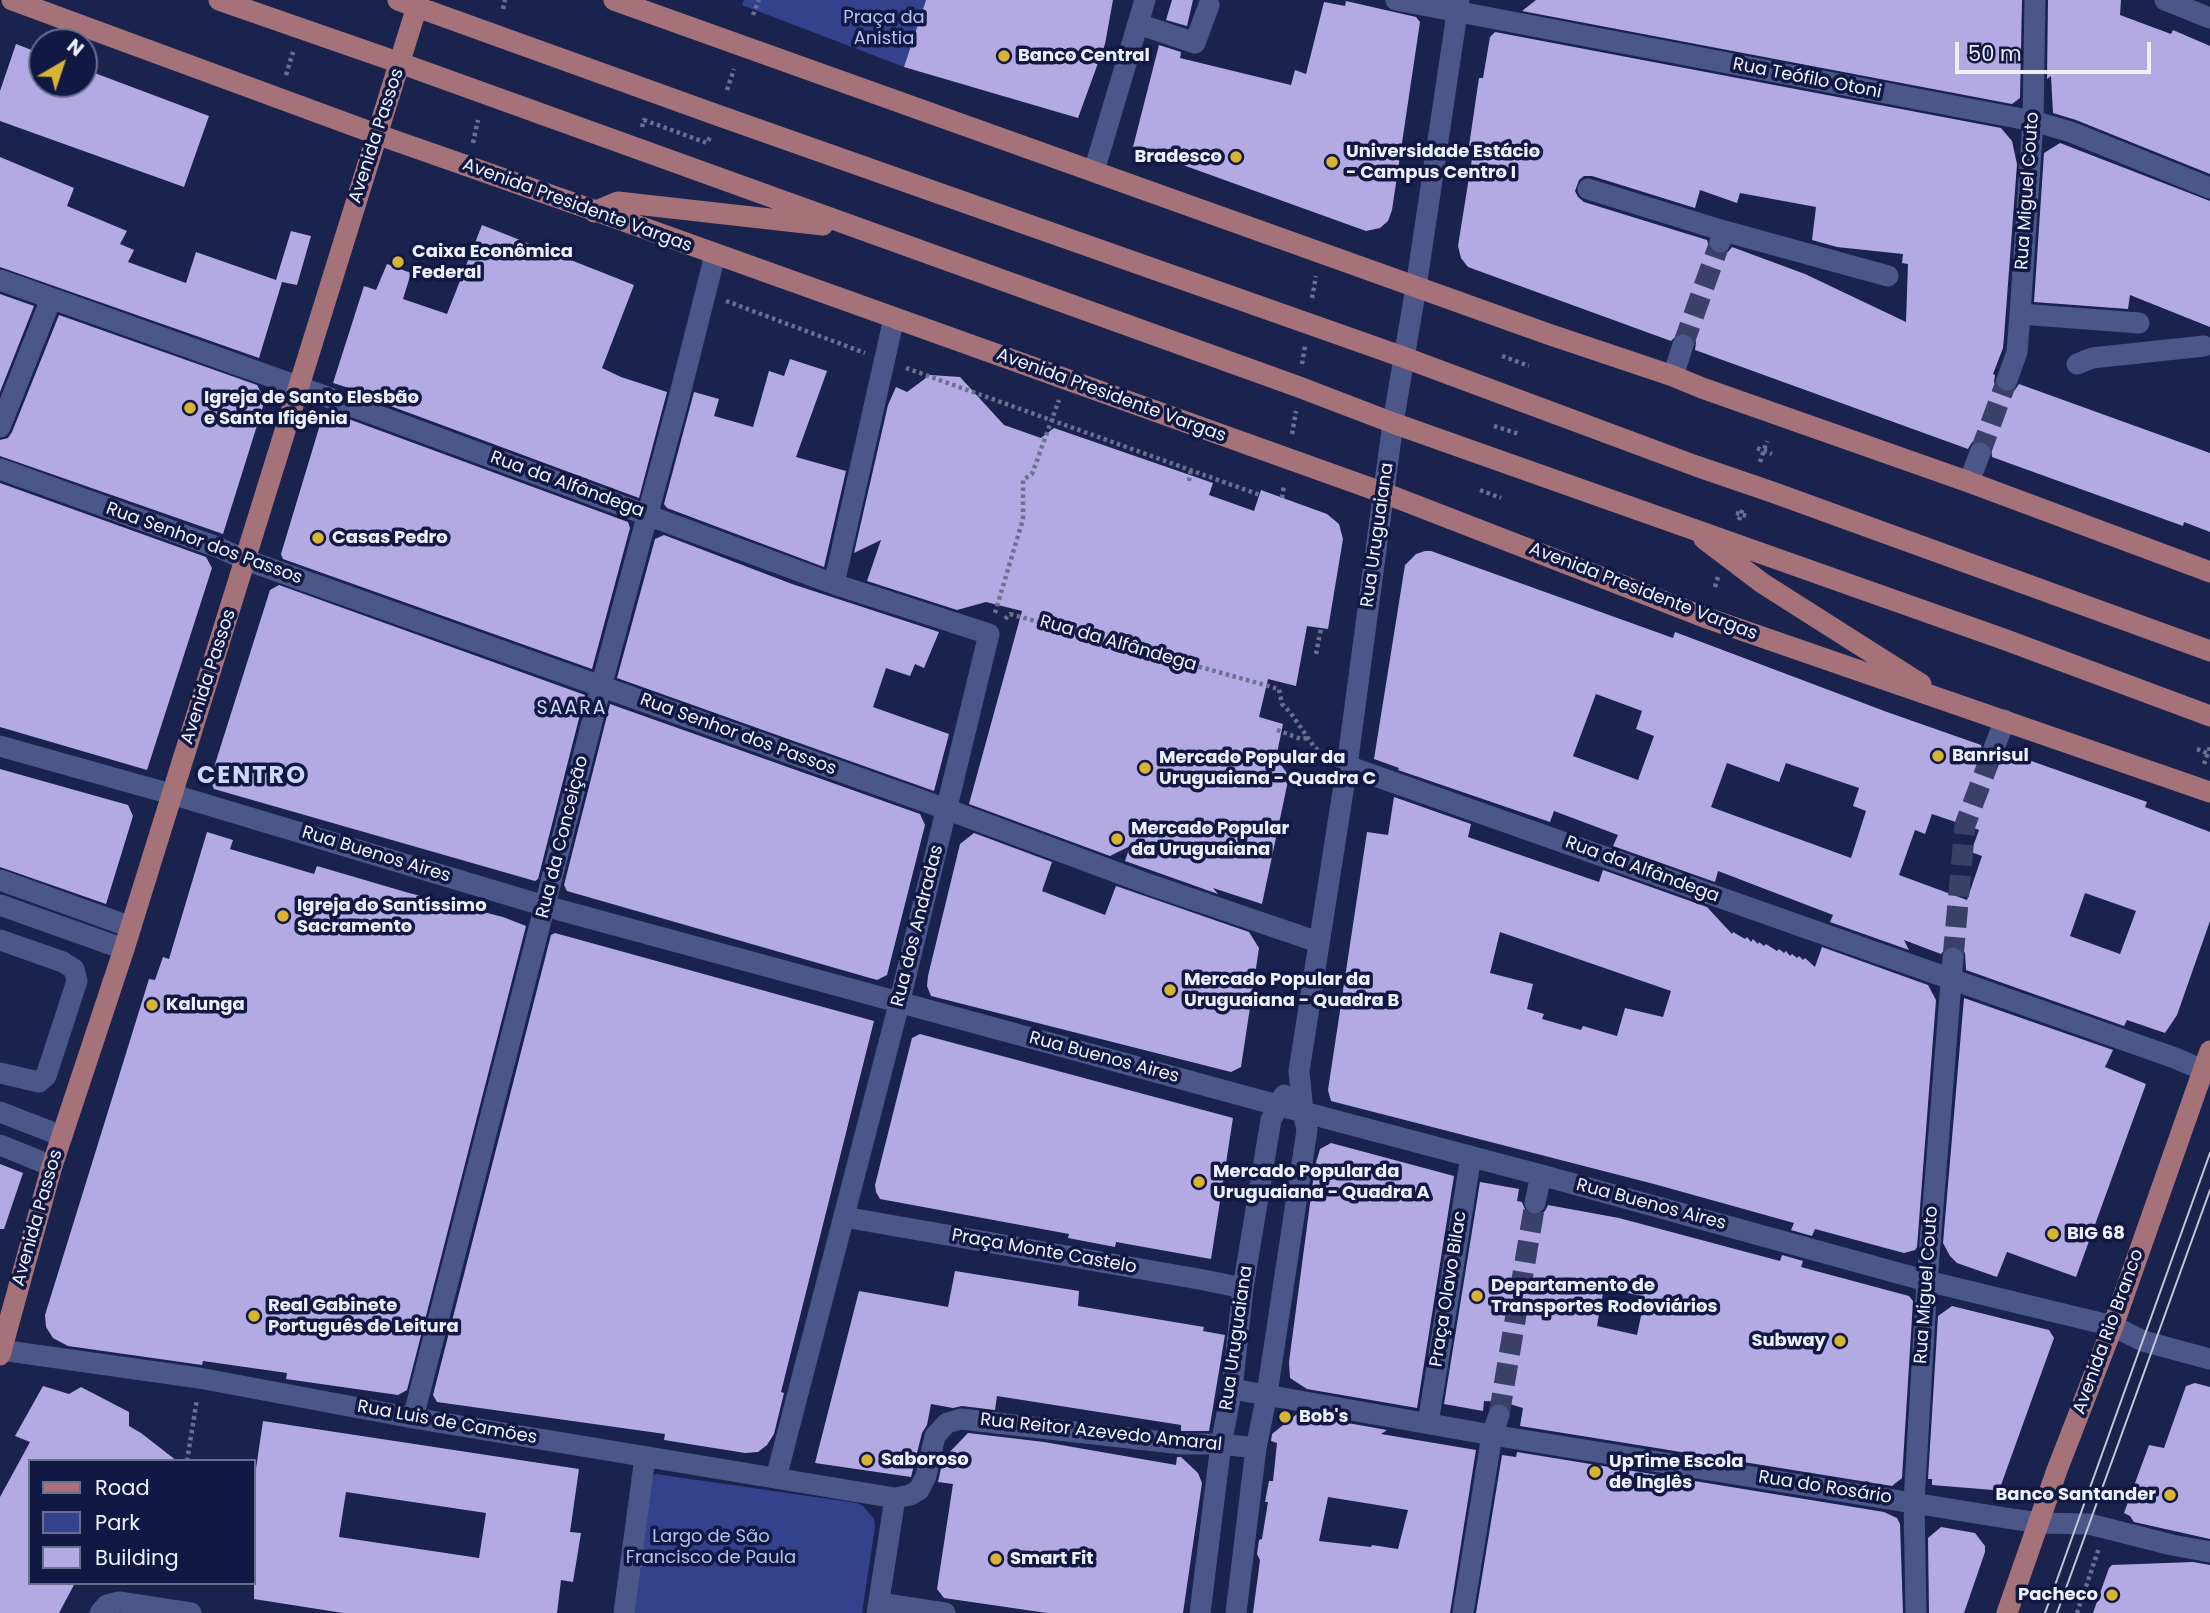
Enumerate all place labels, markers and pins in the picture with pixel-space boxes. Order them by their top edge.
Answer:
place label: Banco Central [1018,45,1150,67]
marker: Banco Central [996,48,1012,64]
place label: Universidade Estácio - Campus Centro I [1346,141,1540,184]
place label: Bradesco [1135,146,1222,168]
marker: Bradesco [1228,149,1244,165]
marker: Universidade Estácio - Campus Centro I [1324,154,1340,170]
place label: Caixa Econômica Federal [412,241,573,284]
marker: Caixa Econômica Federal [390,254,406,270]
place label: Igreja de Santo Elesbão e Santa Ifigênia [204,387,419,430]
marker: Igreja de Santo Elesbão e Santa Ifigênia [182,400,198,416]
place label: Casas Pedro [332,527,448,549]
marker: Casas Pedro [310,530,326,546]
place label: Banrisul [1952,745,2029,767]
place label: Mercado Popular da Uruguaiana - Quadra C [1159,747,1376,790]
marker: Banrisul [1930,748,1946,764]
marker: Mercado Popular da Uruguaiana - Quadra C [1137,760,1153,776]
place label: Mercado Popular da Uruguaiana [1131,818,1289,860]
marker: Mercado Popular da Uruguaiana [1109,831,1125,847]
place label: Igreja do Santíssimo Sacramento [297,895,487,937]
marker: Igreja do Santíssimo Sacramento [275,908,291,924]
place label: Mercado Popular da Uruguaiana - Quadra B [1184,969,1399,1012]
marker: Mercado Popular da Uruguaiana - Quadra B [1162,982,1178,998]
place label: Kalunga [166,994,245,1016]
marker: Kalunga [144,997,160,1013]
place label: Mercado Popular da Uruguaiana - Quadra A [1213,1161,1430,1204]
marker: Mercado Popular da Uruguaiana - Quadra A [1191,1174,1207,1190]
place label: BIG 68 [2067,1223,2125,1245]
marker: BIG 68 [2045,1226,2061,1242]
place label: Departamento de Transportes Rodoviários [1491,1275,1718,1318]
marker: Departamento de Transportes Rodoviários [1469,1288,1485,1304]
place label: Real Gabinete Português de Leitura [268,1295,459,1338]
marker: Real Gabinete Português de Leitura [246,1308,262,1324]
place label: Subway [1751,1330,1826,1352]
marker: Subway [1832,1333,1848,1349]
place label: Bob's [1299,1406,1349,1428]
marker: Bob's [1277,1409,1293,1425]
place label: Saboroso [881,1449,969,1471]
place label: UpTime Escola de Inglês [1609,1451,1743,1494]
marker: Saboroso [859,1452,875,1468]
marker: UpTime Escola de Inglês [1587,1464,1603,1480]
place label: Banco Santander [1996,1484,2156,1506]
marker: Banco Santander [2162,1487,2178,1503]
place label: Smart Fit [1010,1548,1094,1570]
marker: Smart Fit [988,1551,1004,1567]
place label: Pacheco [2018,1584,2098,1606]
marker: Pacheco [2104,1587,2120,1603]

